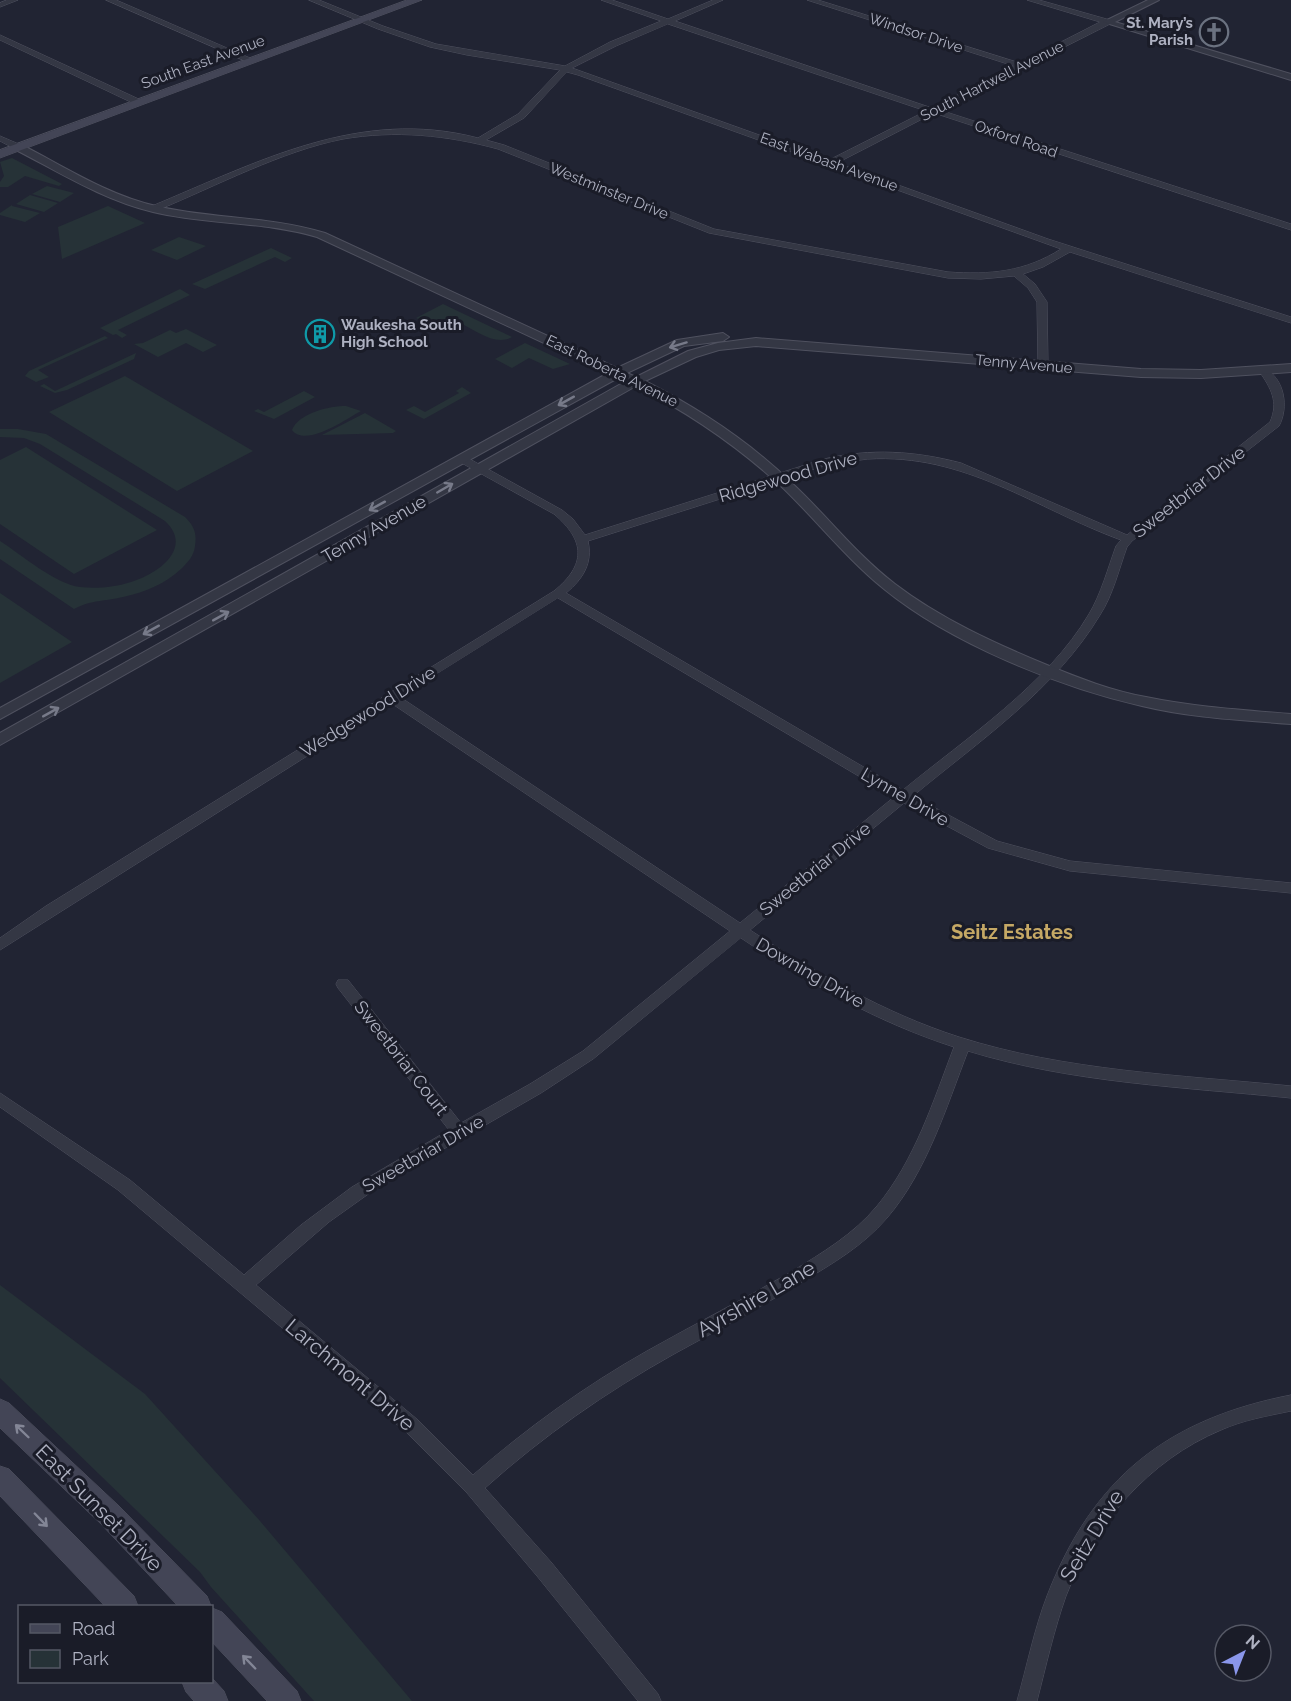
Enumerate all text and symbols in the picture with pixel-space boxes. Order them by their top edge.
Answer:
street label: Windsor Drive [867,9,965,57]
place label: St. Mary’s Parish [1126,14,1193,49]
church icon: St. Mary’s Parish [1198,16,1230,48]
street label: South East Avenue [139,31,267,93]
street label: South Hartwell Avenue [917,37,1067,125]
street label: Oxford Road [972,116,1060,162]
street label: East Wabash Avenue [758,129,901,195]
street label: Westminster Drive [547,159,671,223]
place label: Waukesha South High School [341,316,462,351]
building icon: Waukesha South High School [304,318,336,350]
street label: East Roberta Avenue [543,331,681,411]
one-way arrow [669,340,688,351]
street label: Tenny Avenue [975,351,1073,377]
one-way arrow [558,395,575,407]
street label: Sweetbriar Drive [1128,441,1249,542]
street label: Ridgewood Drive [716,447,860,506]
one-way arrow [436,482,453,494]
street label: Tenny Avenue [318,490,430,567]
one-way arrow [369,500,386,512]
one-way arrow [212,610,229,622]
one-way arrow [143,625,160,637]
street label: Wedgewood Drive [296,661,440,762]
one-way arrow [42,706,59,718]
street label: Lynne Drive [858,763,953,830]
street label: Sweetbriar Drive [755,817,875,920]
district label: Seitz Estates [951,920,1073,944]
street label: Downing Drive [752,933,868,1012]
street label: Sweetbriar Court [350,996,453,1119]
street label: Sweetbriar Drive [358,1110,488,1197]
street label: Ayrshire Lane [692,1255,819,1342]
street label: Larchmont Drive [281,1313,420,1436]
one-way arrow [14,1424,29,1439]
street label: East Sunset Drive [31,1439,168,1576]
street label: Seitz Drive [1054,1485,1129,1586]
one-way arrow [34,1513,48,1528]
legend [18,1605,213,1683]
text: Road [72,1618,115,1639]
north arrow [1213,1623,1273,1683]
text: N [1242,1631,1264,1653]
text: Park [72,1648,109,1669]
one-way arrow [242,1654,256,1669]

